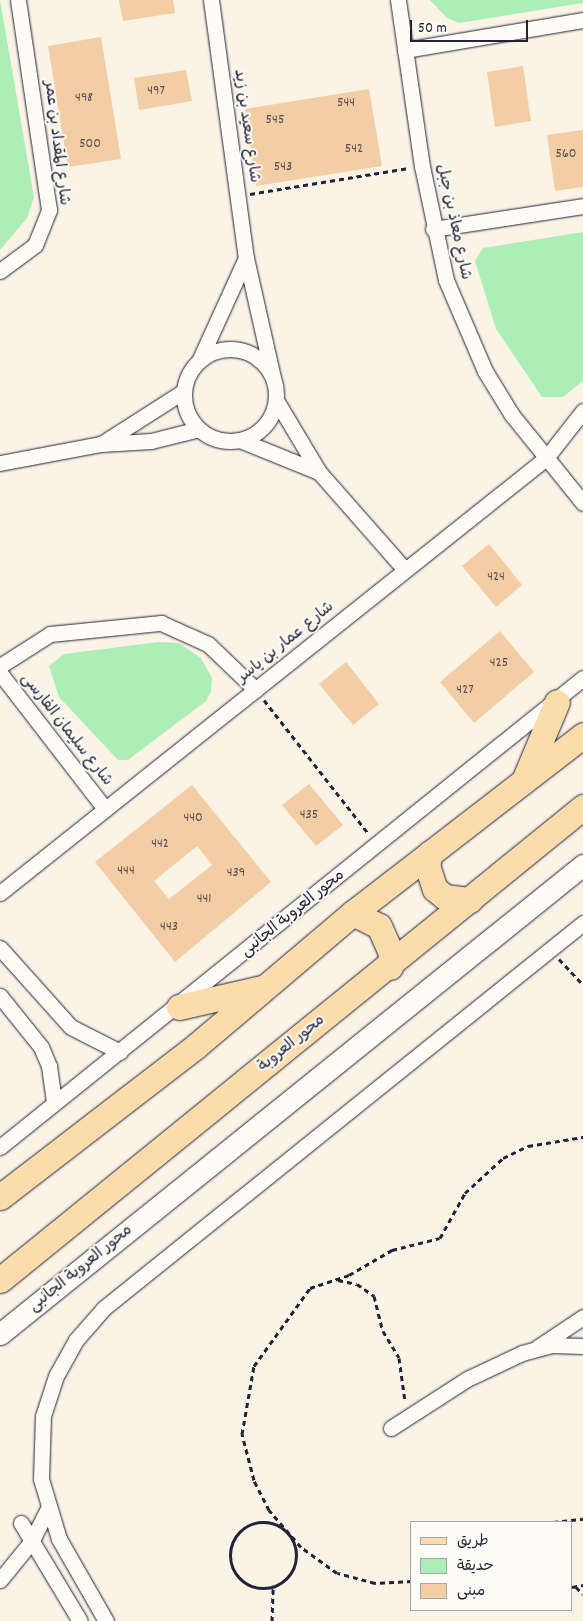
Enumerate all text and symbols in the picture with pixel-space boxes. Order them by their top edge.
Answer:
scale bar [413,10,530,42]
text: 50 m [418,18,447,40]
street label: شارع سعيد بن زيد [229,68,263,184]
street label: شارع المقداد بن عمر [39,79,73,207]
house number: 497 [147,83,165,99]
house number: 498 [75,90,93,106]
house number: 544 [337,95,355,111]
house number: 545 [266,112,284,128]
house number: 500 [79,136,101,152]
house number: 542 [345,141,363,157]
house number: 560 [556,146,576,162]
house number: 543 [274,159,292,175]
street label: شارع معاذ بن جبل [431,162,475,282]
house number: 424 [487,569,505,585]
street label: شارع عمار بن ياسر [234,598,338,688]
house number: 425 [490,655,508,671]
street label: شارع سليمان الفارسى [16,670,116,790]
house number: 427 [456,682,474,698]
house number: 435 [300,807,318,823]
house number: 440 [183,810,203,826]
house number: 442 [151,836,169,852]
house number: 444 [117,863,135,879]
house number: 439 [227,865,245,881]
street label: محور العروبة الجانبى [237,866,349,962]
house number: 441 [197,891,211,907]
house number: 443 [160,919,178,935]
street label: محور العروبة [255,1011,329,1077]
street label: محور العروبة الجانبى [25,1221,137,1317]
legend [410,1521,573,1611]
text: طريق [457,1531,489,1553]
text: حديقة [457,1556,494,1578]
text: مبنى [457,1581,485,1603]

